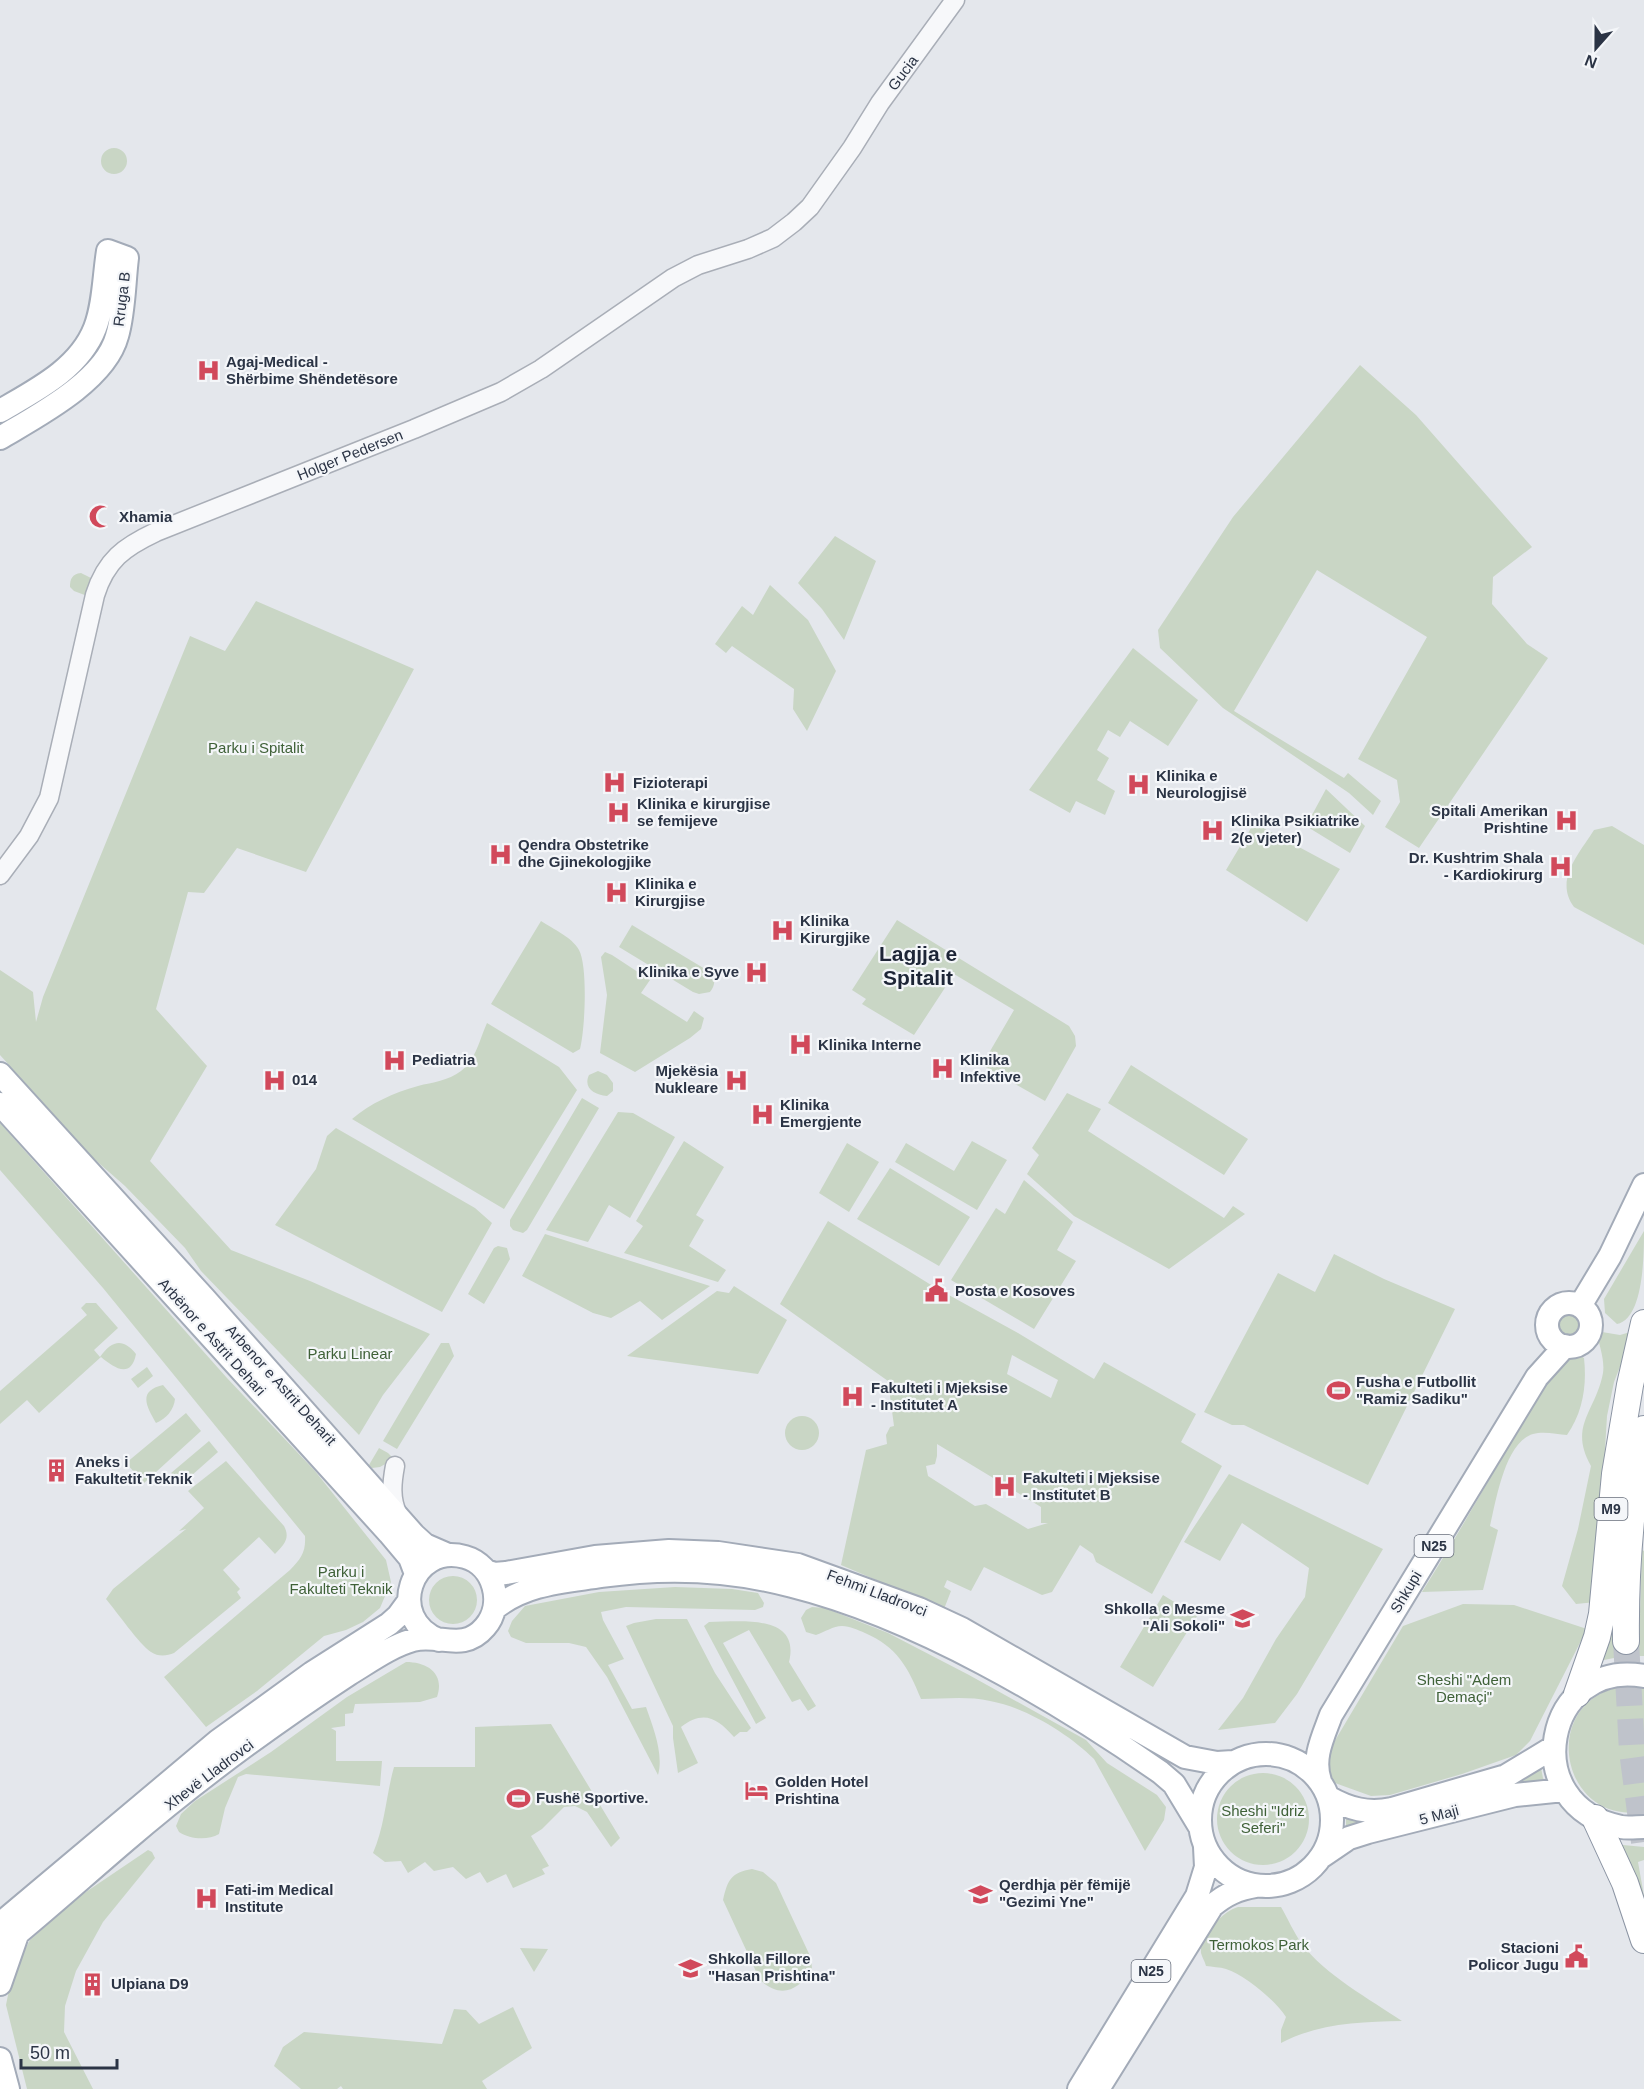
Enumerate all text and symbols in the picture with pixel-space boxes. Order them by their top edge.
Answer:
north arrow [1566,18,1626,78]
street label: Gucia [884,51,922,93]
text: N [1582,52,1599,72]
street label: Rruga B [110,271,133,327]
place label: Agaj-Medical - Shërbime Shëndetësore [226,353,398,387]
hospital icon: Agaj-Medical - Shërbime Shëndetësore [195,358,221,384]
street label: Holger Pedersen [294,426,405,484]
mosque icon: Xhamia [88,504,114,530]
place label: Xhamia [119,508,173,525]
park label: Parku i Spitalit [208,739,305,756]
place label: Klinika e Neurologjisë [1156,767,1247,801]
hospital icon: Fizioterapi [602,770,628,796]
hospital icon: Klinika e Neurologjisë [1125,772,1151,798]
place label: Fizioterapi [633,774,708,791]
place label: Klinika e kirurgjise se femijeve [637,795,770,829]
hospital icon: Klinika e kirurgjise se femijeve [606,800,632,826]
place label: Spitali Amerikan Prishtine [1431,802,1548,836]
hospital icon: Spitali Amerikan Prishtine [1553,807,1579,833]
place label: Klinika Psikiatrike 2(e vjeter) [1231,812,1359,846]
hospital icon: Klinika Psikiatrike 2(e vjeter) [1200,817,1226,843]
place label: Qendra Obstetrike dhe Gjinekologjike [518,836,651,870]
hospital icon: Qendra Obstetrike dhe Gjinekologjike [487,841,513,867]
place label: Dr. Kushtrim Shala - Kardiokirurg [1409,849,1544,883]
hospital icon: Dr. Kushtrim Shala - Kardiokirurg [1548,854,1574,880]
place label: Klinika e Kirurgjise [635,875,705,909]
hospital icon: Klinika e Kirurgjise [604,880,630,906]
place label: Klinika Kirurgjike [800,912,870,946]
hospital icon: Klinika Kirurgjike [769,917,795,943]
district label: Lagjja e Spitalit [879,942,957,989]
hospital icon: Klinika e Syve [744,959,770,985]
place label: Klinika e Syve [638,963,739,980]
hospital icon: Klinika Interne [787,1032,813,1058]
place label: Klinika Interne [818,1036,921,1053]
hospital icon: Pediatria [381,1047,407,1073]
place label: Pediatria [412,1051,476,1068]
place label: Klinika Infektive [960,1051,1021,1085]
hospital icon: Klinika Infektive [929,1056,955,1082]
place label: Mjekësia Nukleare [655,1062,719,1096]
hospital icon: 014 [261,1067,287,1093]
hospital icon: Mjekësia Nukleare [723,1067,749,1093]
place label: 014 [292,1071,318,1088]
place label: Klinika Emergjente [780,1096,862,1130]
hospital icon: Klinika Emergjente [749,1101,775,1127]
street label: Arbënor e Astrit Dehari [155,1275,269,1399]
public building icon: Posta e Kosoves [924,1278,950,1304]
place label: Posta e Kosoves [955,1282,1075,1299]
street label: Arbenor e Astrit Deharit [223,1321,340,1449]
park label: Parku Linear [307,1345,393,1362]
place label: Fusha e Futbollit "Ramiz Sadiku" [1356,1373,1476,1407]
sports icon: Fusha e Futbollit "Ramiz Sadiku" [1325,1378,1351,1404]
place label: Fakulteti i Mjeksise - Institutet A [871,1379,1008,1413]
hospital icon: Fakulteti i Mjeksise - Institutet A [840,1384,866,1410]
place label: Aneks i Fakultetit Teknik [75,1453,193,1487]
building icon: Aneks i Fakultetit Teknik [44,1458,70,1484]
place label: Fakulteti i Mjeksise - Institutet B [1023,1469,1160,1503]
hospital icon: Fakulteti i Mjeksise - Institutet B [992,1474,1018,1500]
road number: M9 [1594,1498,1628,1520]
road number: N25 [1414,1535,1454,1557]
park label: Parku i Fakulteti Teknik [289,1563,393,1597]
street label: Fehmi Lladrovci [825,1566,930,1619]
street label: Shkupi [1386,1568,1425,1616]
place label: Shkolla e Mesme "Ali Sokoli" [1104,1600,1225,1634]
school or university icon: Shkolla e Mesme "Ali Sokoli" [1230,1605,1256,1631]
park label: Sheshi "Adem Demaçi" [1417,1671,1511,1705]
street label: Xhevë Lladrovci [161,1736,256,1814]
place label: Golden Hotel Prishtina [775,1773,868,1807]
hotel icon: Golden Hotel Prishtina [744,1778,770,1804]
sports icon: Fushë Sportive. [505,1785,531,1811]
place label: Fushë Sportive. [536,1789,649,1806]
street label: 5 Maji [1417,1801,1460,1828]
park label: Sheshi "Idriz Seferi" [1221,1802,1305,1836]
place label: Qerdhja për fëmijë "Gezimi Yne" [999,1876,1131,1910]
place label: Fati-im Medical Institute [225,1881,333,1915]
school or university icon: Qerdhja për fëmijë "Gezimi Yne" [968,1881,994,1907]
hospital icon: Fati-im Medical Institute [194,1886,220,1912]
park label: Termokos Park [1209,1936,1310,1953]
place label: Stacioni Policor Jugu [1468,1939,1559,1973]
public building icon: Stacioni Policor Jugu [1564,1944,1590,1970]
place label: Shkolla Fillore "Hasan Prishtina" [708,1950,836,1984]
school or university icon: Shkolla Fillore "Hasan Prishtina" [677,1955,703,1981]
road number: N25 [1132,1960,1170,1982]
building icon: Ulpiana D9 [80,1971,106,1997]
place label: Ulpiana D9 [111,1975,189,1992]
scale bar [21,2032,117,2070]
text: 50 m [30,2043,70,2063]

